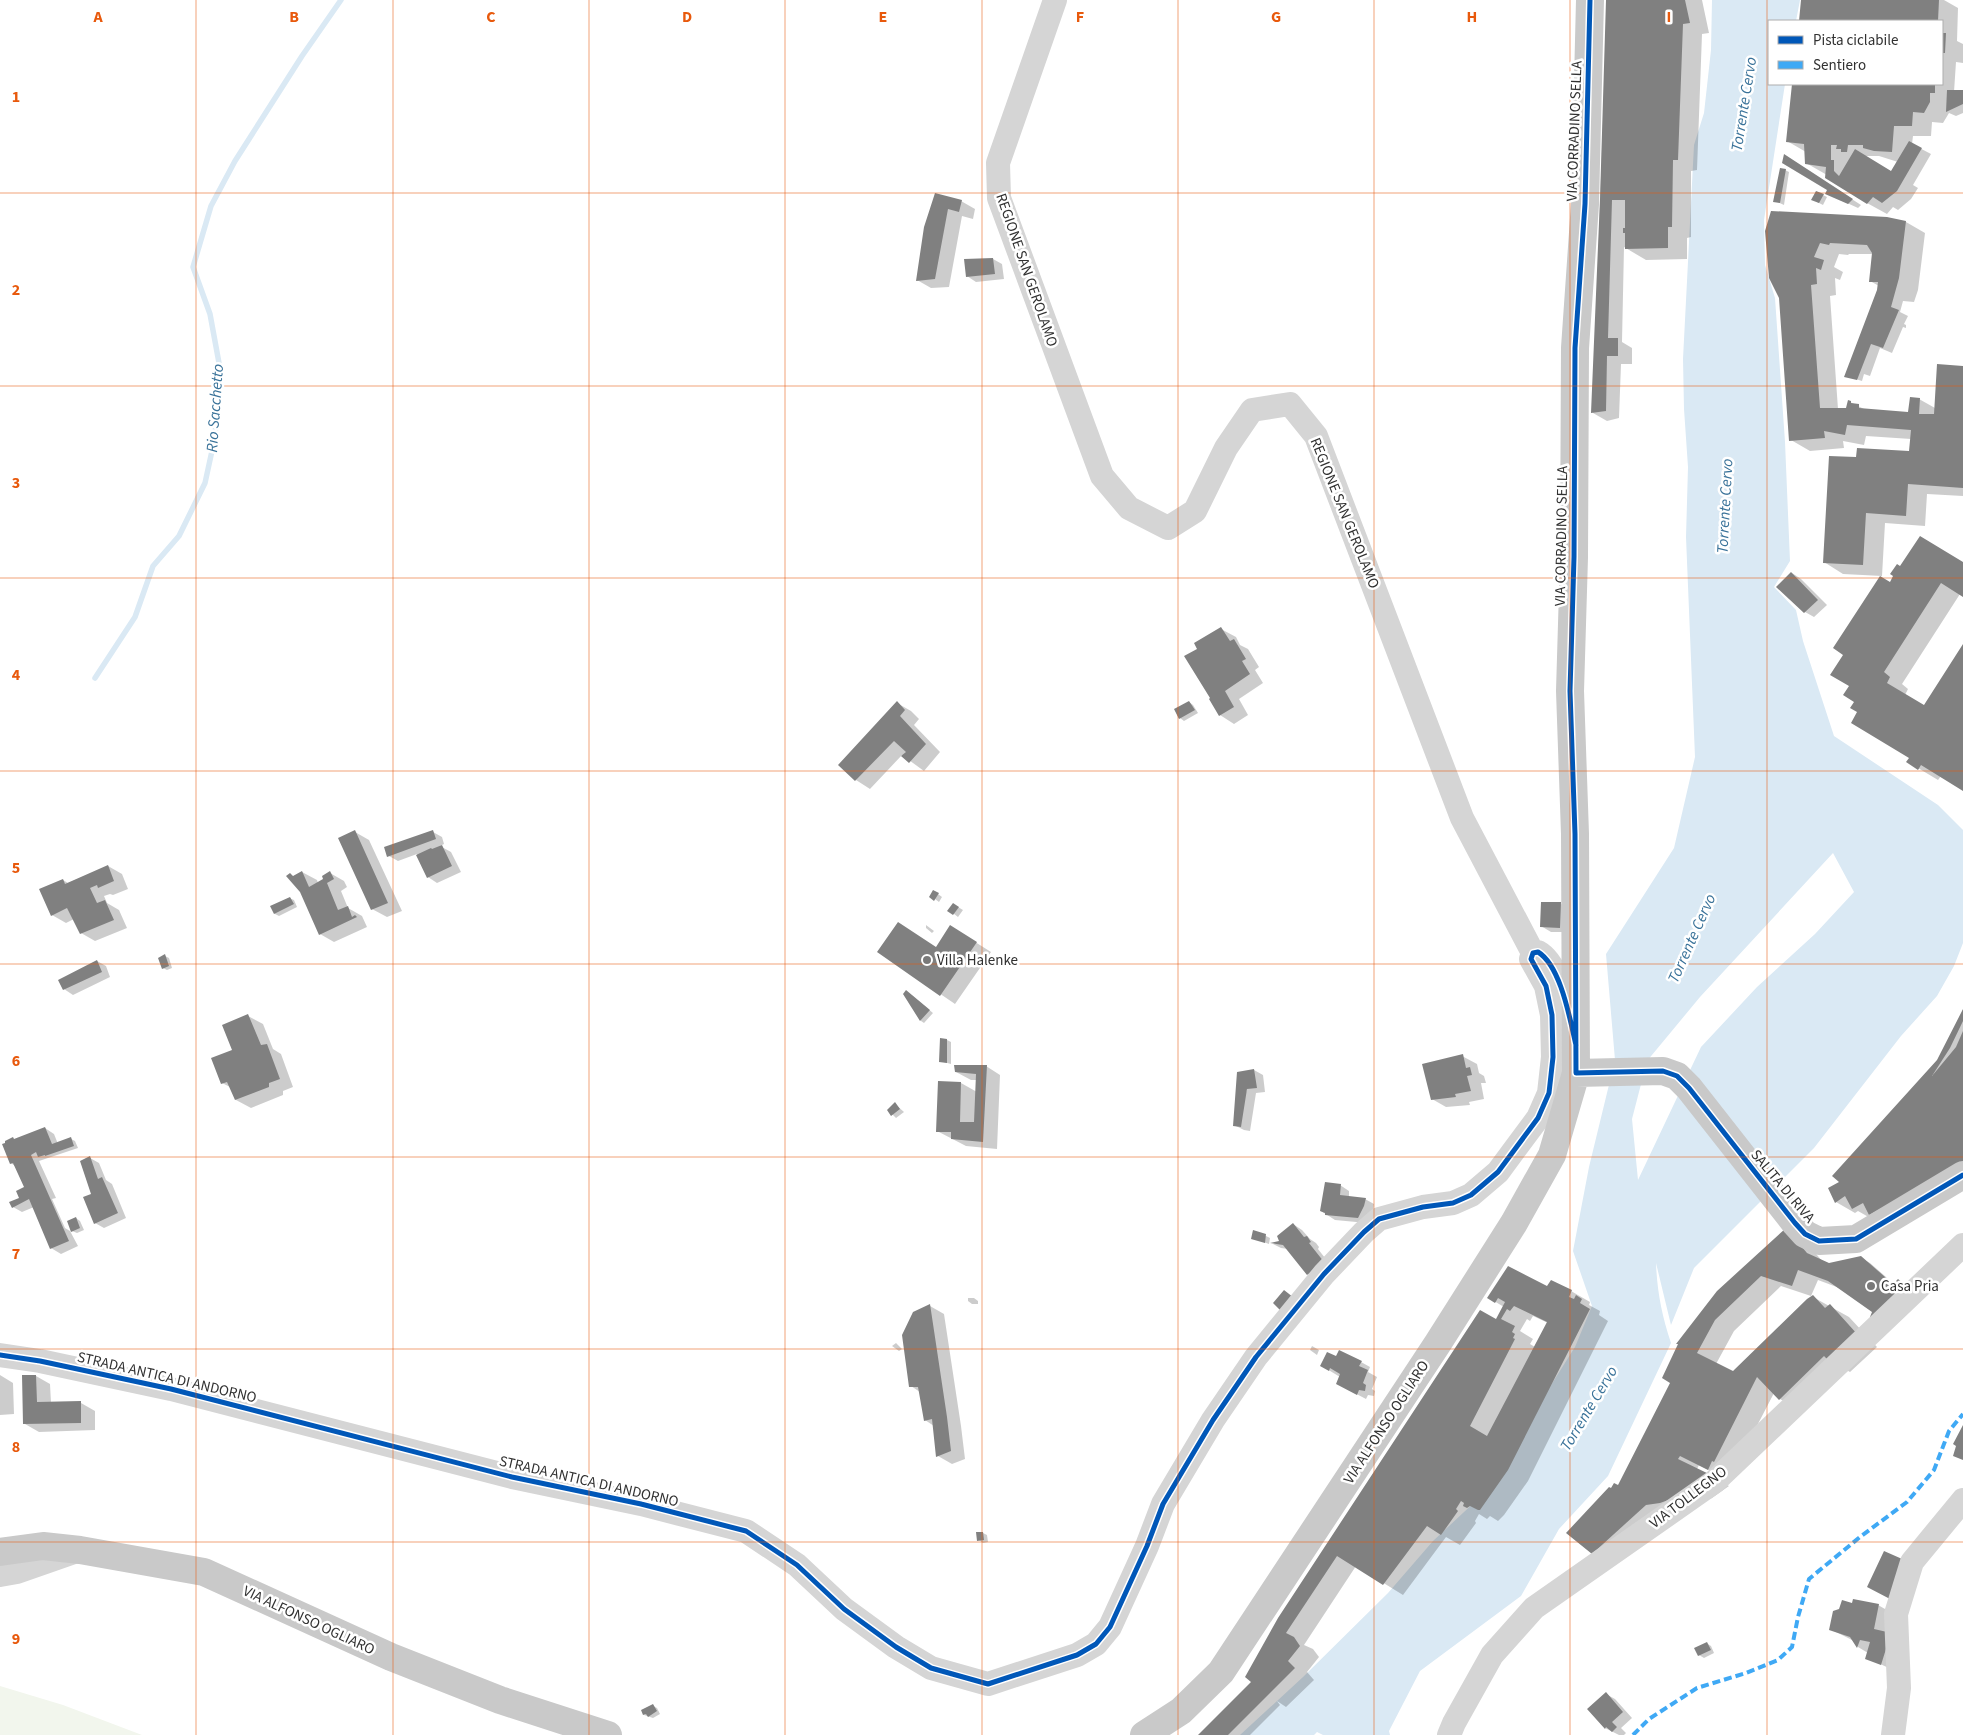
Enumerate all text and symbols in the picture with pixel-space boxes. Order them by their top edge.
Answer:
text: A [92,6,103,28]
text: B [289,6,299,28]
text: C [486,6,496,28]
text: D [682,6,692,28]
text: E [879,6,887,28]
text: F [1076,6,1084,28]
text: G [1271,6,1281,28]
text: H [1467,6,1477,28]
text: I [1667,6,1671,28]
legend [1768,20,1943,85]
text: Pista ciclabile [1813,30,1898,51]
water label: Torrente Cervo [1726,55,1762,153]
text: Sentiero [1813,55,1866,76]
street label: VIA CORRADINO SELLA [1562,60,1587,202]
text: 1 [12,86,20,108]
street label: REGIONE SAN GEROLAMO [990,191,1063,350]
text: 2 [12,279,20,301]
water label: Rio Sacchetto [201,363,229,453]
street label: REGIONE SAN GEROLAMO [1305,435,1384,592]
water label: Torrente Cervo [1712,458,1738,554]
street label: VIA CORRADINO SELLA [1550,465,1573,606]
text: 3 [12,472,20,494]
text: 4 [12,664,21,686]
text: 5 [12,857,20,879]
water label: Torrente Cervo [1662,890,1721,986]
place label: Villa Halenke [937,950,1018,971]
marker: Villa Halenke [921,954,933,966]
text: 6 [12,1050,20,1072]
street label: SALITA DI RIVA [1746,1145,1820,1228]
text: 7 [12,1243,20,1265]
place label: Casa Pria [1881,1276,1939,1297]
marker: Casa Pria [1865,1280,1877,1292]
street label: STRADA ANTICA DI ANDORNO [75,1347,259,1408]
street label: VIA ALFONSO OGLIARO [1339,1356,1434,1488]
water label: Torrente Cervo [1555,1362,1623,1455]
text: 8 [12,1436,20,1458]
street label: STRADA ANTICA DI ANDORNO [497,1451,681,1512]
street label: VIA TOLLEGNO [1645,1461,1731,1533]
street label: VIA ALFONSO OGLIARO [239,1581,378,1660]
text: 9 [12,1628,20,1650]

